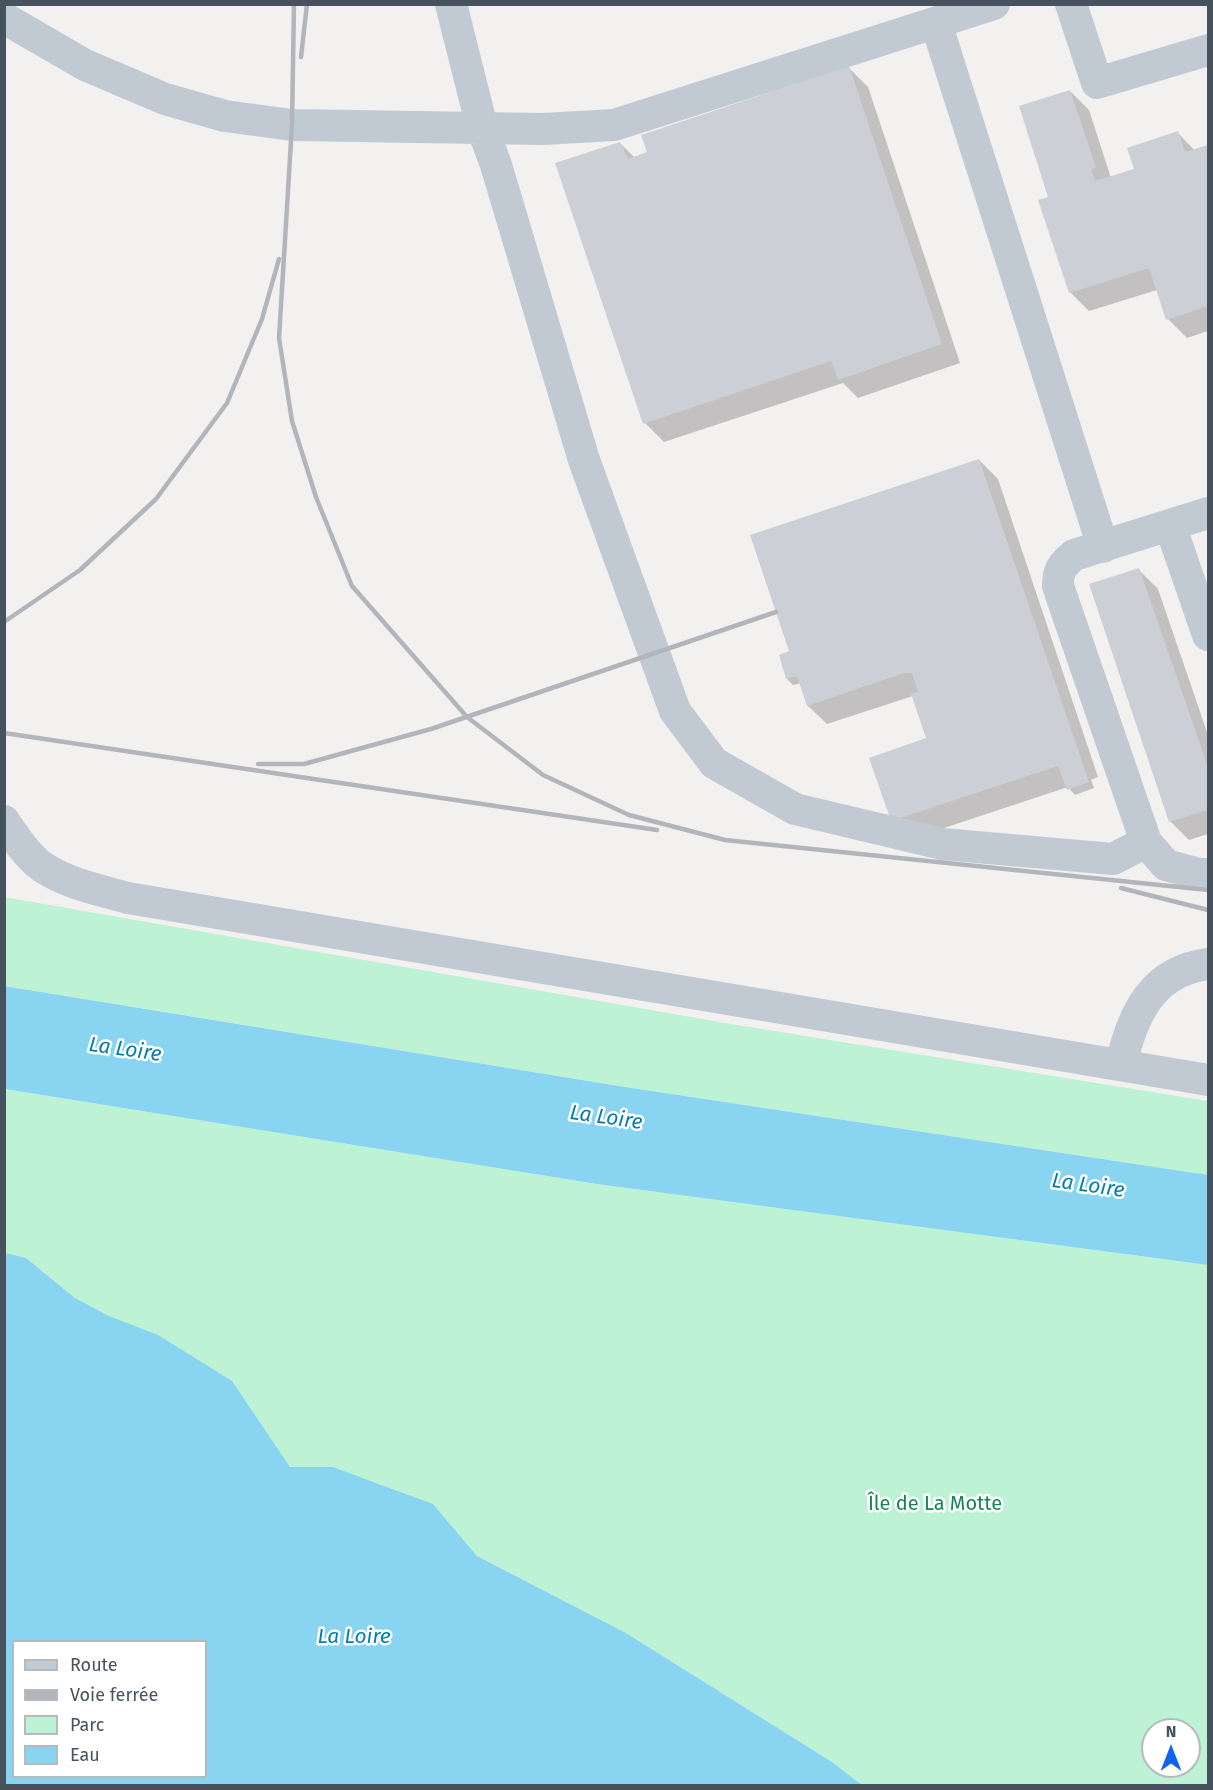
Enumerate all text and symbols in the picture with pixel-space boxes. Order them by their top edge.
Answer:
water label: La Loire [87,1032,163,1068]
water label: La Loire [568,1100,644,1136]
water label: La Loire [1050,1168,1126,1204]
park label: Île de La Motte [868,1492,1002,1516]
water label: La Loire [317,1624,391,1650]
legend [12,1640,207,1778]
text: Route [70,1654,118,1676]
text: Voie ferrée [70,1684,158,1706]
text: Parc [70,1714,104,1736]
north arrow [1141,1718,1201,1778]
text: N [1166,1722,1176,1741]
text: Eau [70,1744,100,1766]

